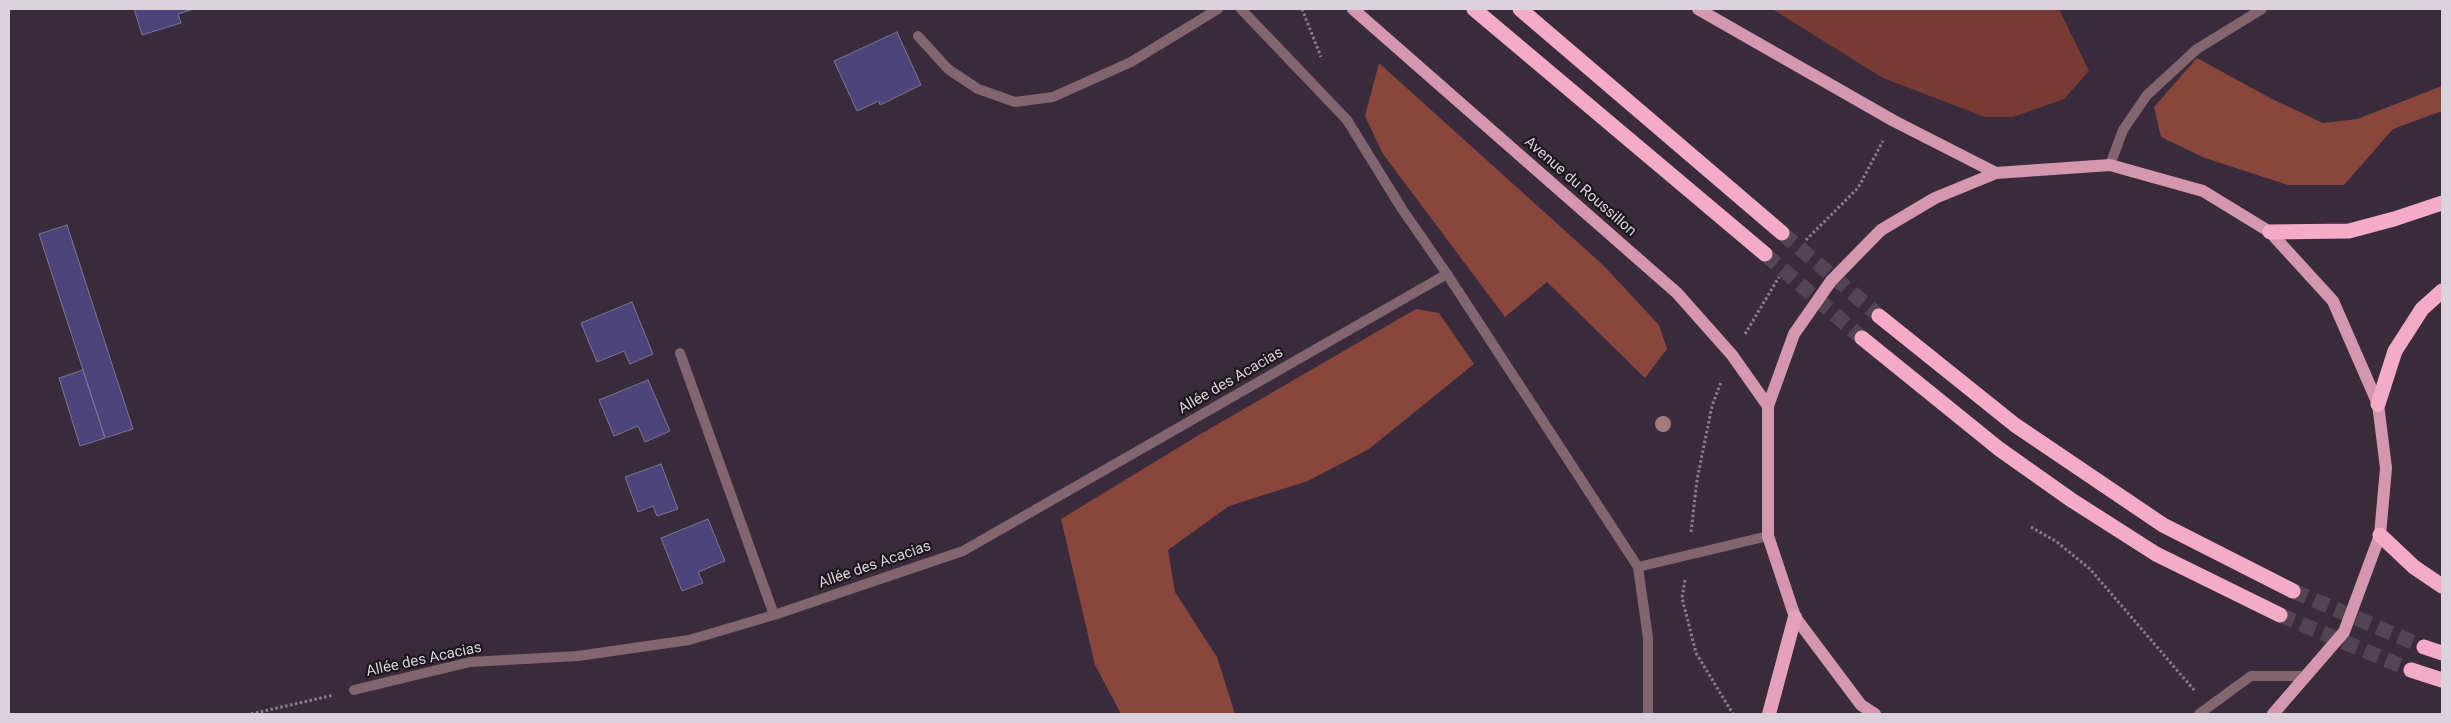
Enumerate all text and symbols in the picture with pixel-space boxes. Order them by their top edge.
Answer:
street label: Avenue du Roussillon [1520,133,1640,241]
street label: Allée des Acacias [1175,344,1287,418]
street label: Allée des Acacias [816,537,934,593]
street label: Allée des Acacias [365,639,483,681]

